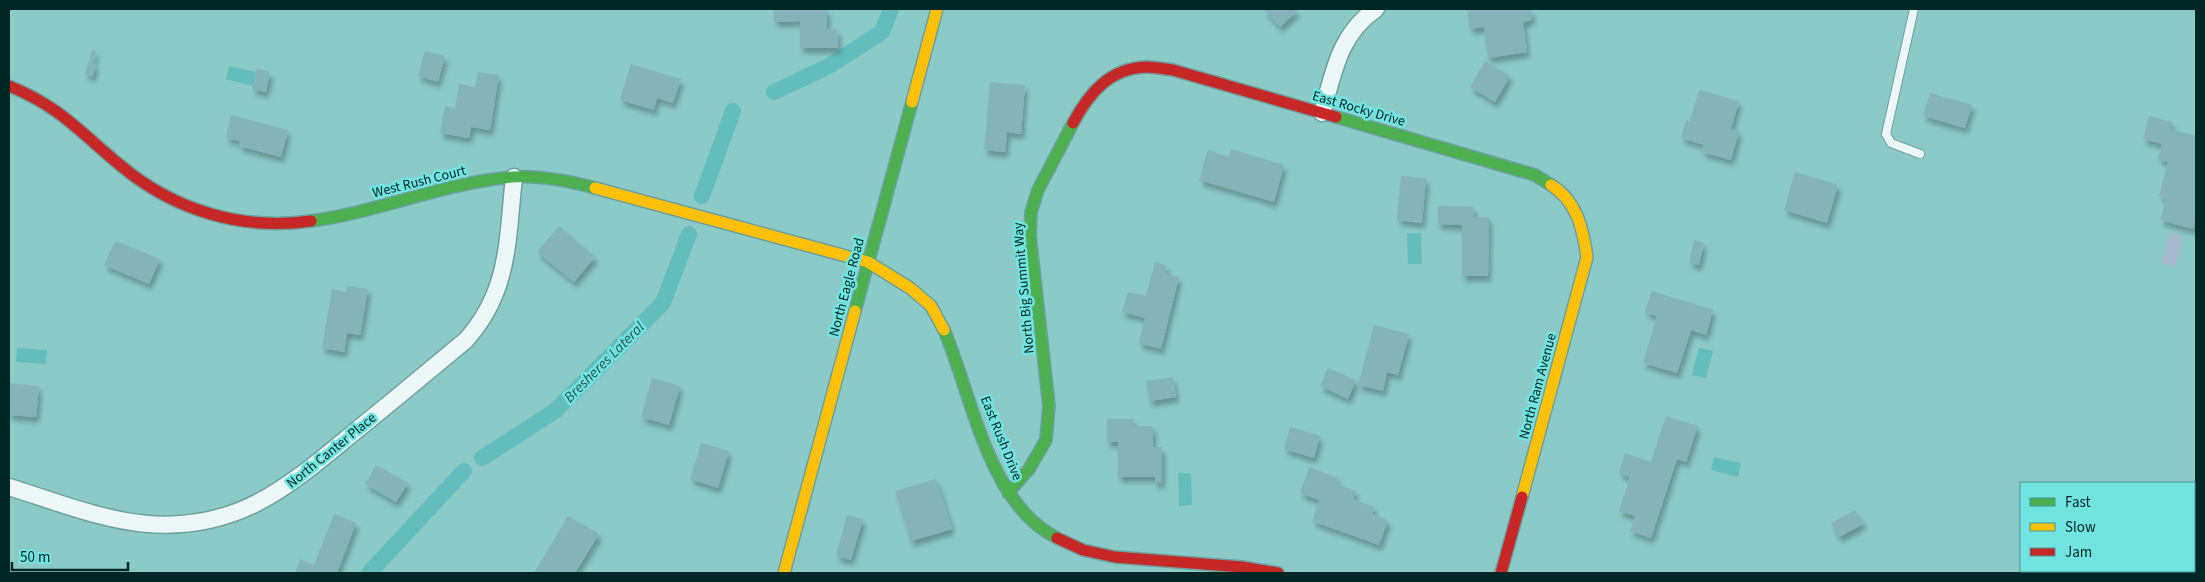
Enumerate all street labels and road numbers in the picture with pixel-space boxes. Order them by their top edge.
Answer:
street label: East Rocky Drive [1310,86,1408,132]
street label: West Rush Court [370,161,468,203]
street label: North Big Summit Way [1008,221,1040,354]
street label: North Eagle Road [824,236,870,339]
street label: North Ram Avenue [1514,331,1562,442]
street label: East Rush Drive [975,393,1027,484]
street label: North Canter Place [283,408,381,493]

